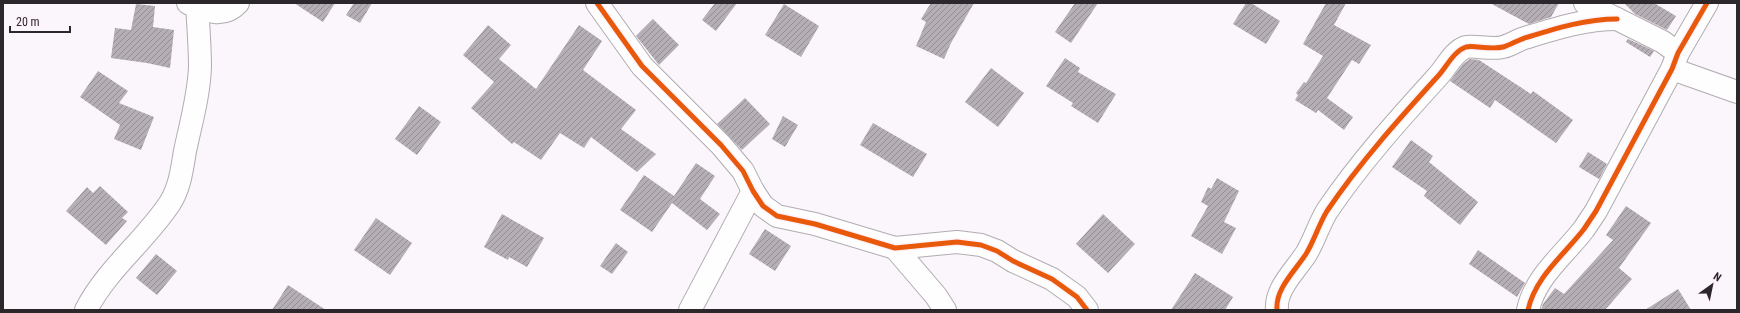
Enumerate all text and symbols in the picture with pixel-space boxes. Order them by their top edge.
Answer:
scale bar [10,8,70,34]
text: 20 m [16,15,40,29]
north arrow [1692,265,1732,305]
text: N [1711,270,1724,284]

